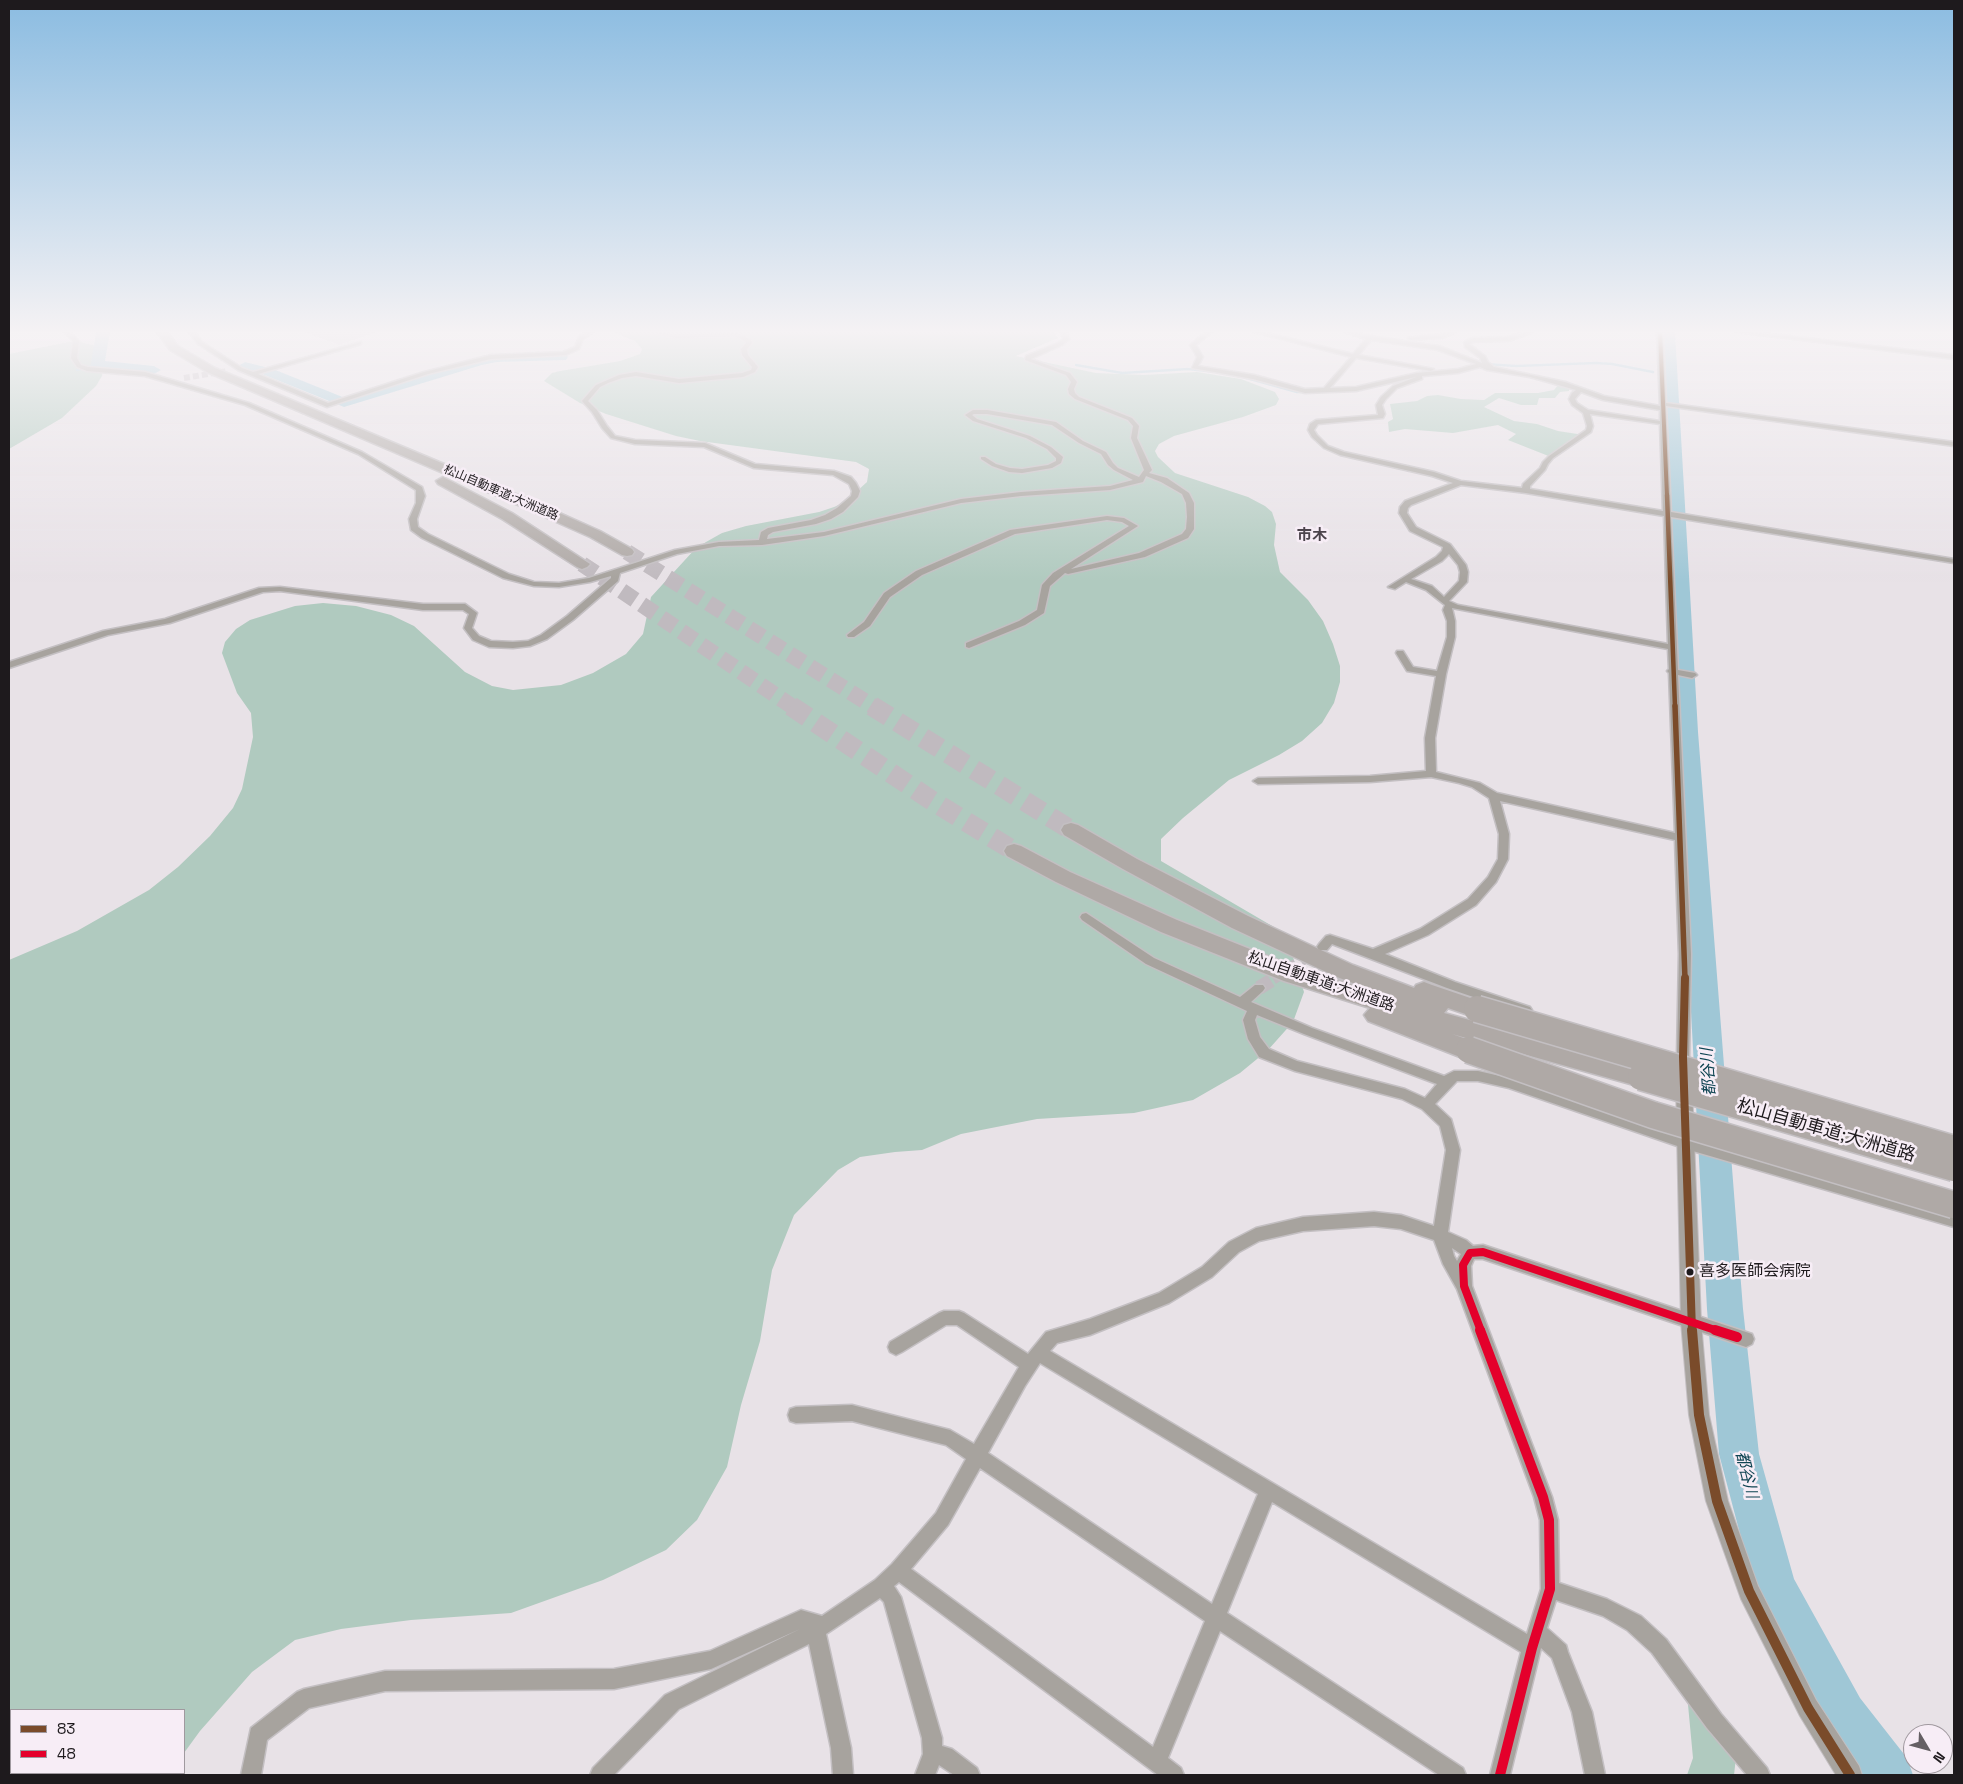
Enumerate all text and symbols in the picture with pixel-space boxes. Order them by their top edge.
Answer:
street label: 松山自動車道;大洲道路 [442,462,560,524]
district label: 市木 [1297,527,1327,545]
street label: 松山自動車道;大洲道路 [1245,948,1397,1016]
water label: 都谷川 [1698,1047,1720,1097]
street label: 松山自動車道;大洲道路 [1734,1095,1918,1167]
place label: 喜多医師会病院 [1699,1262,1811,1282]
marker: 喜多医師会病院 [1685,1267,1695,1277]
water label: 都谷川 [1731,1449,1761,1501]
legend [10,1709,185,1774]
text: 83 [57,1719,75,1738]
north arrow [1903,1724,1953,1774]
text: 48 [57,1744,76,1763]
text: N [1929,1748,1949,1767]

